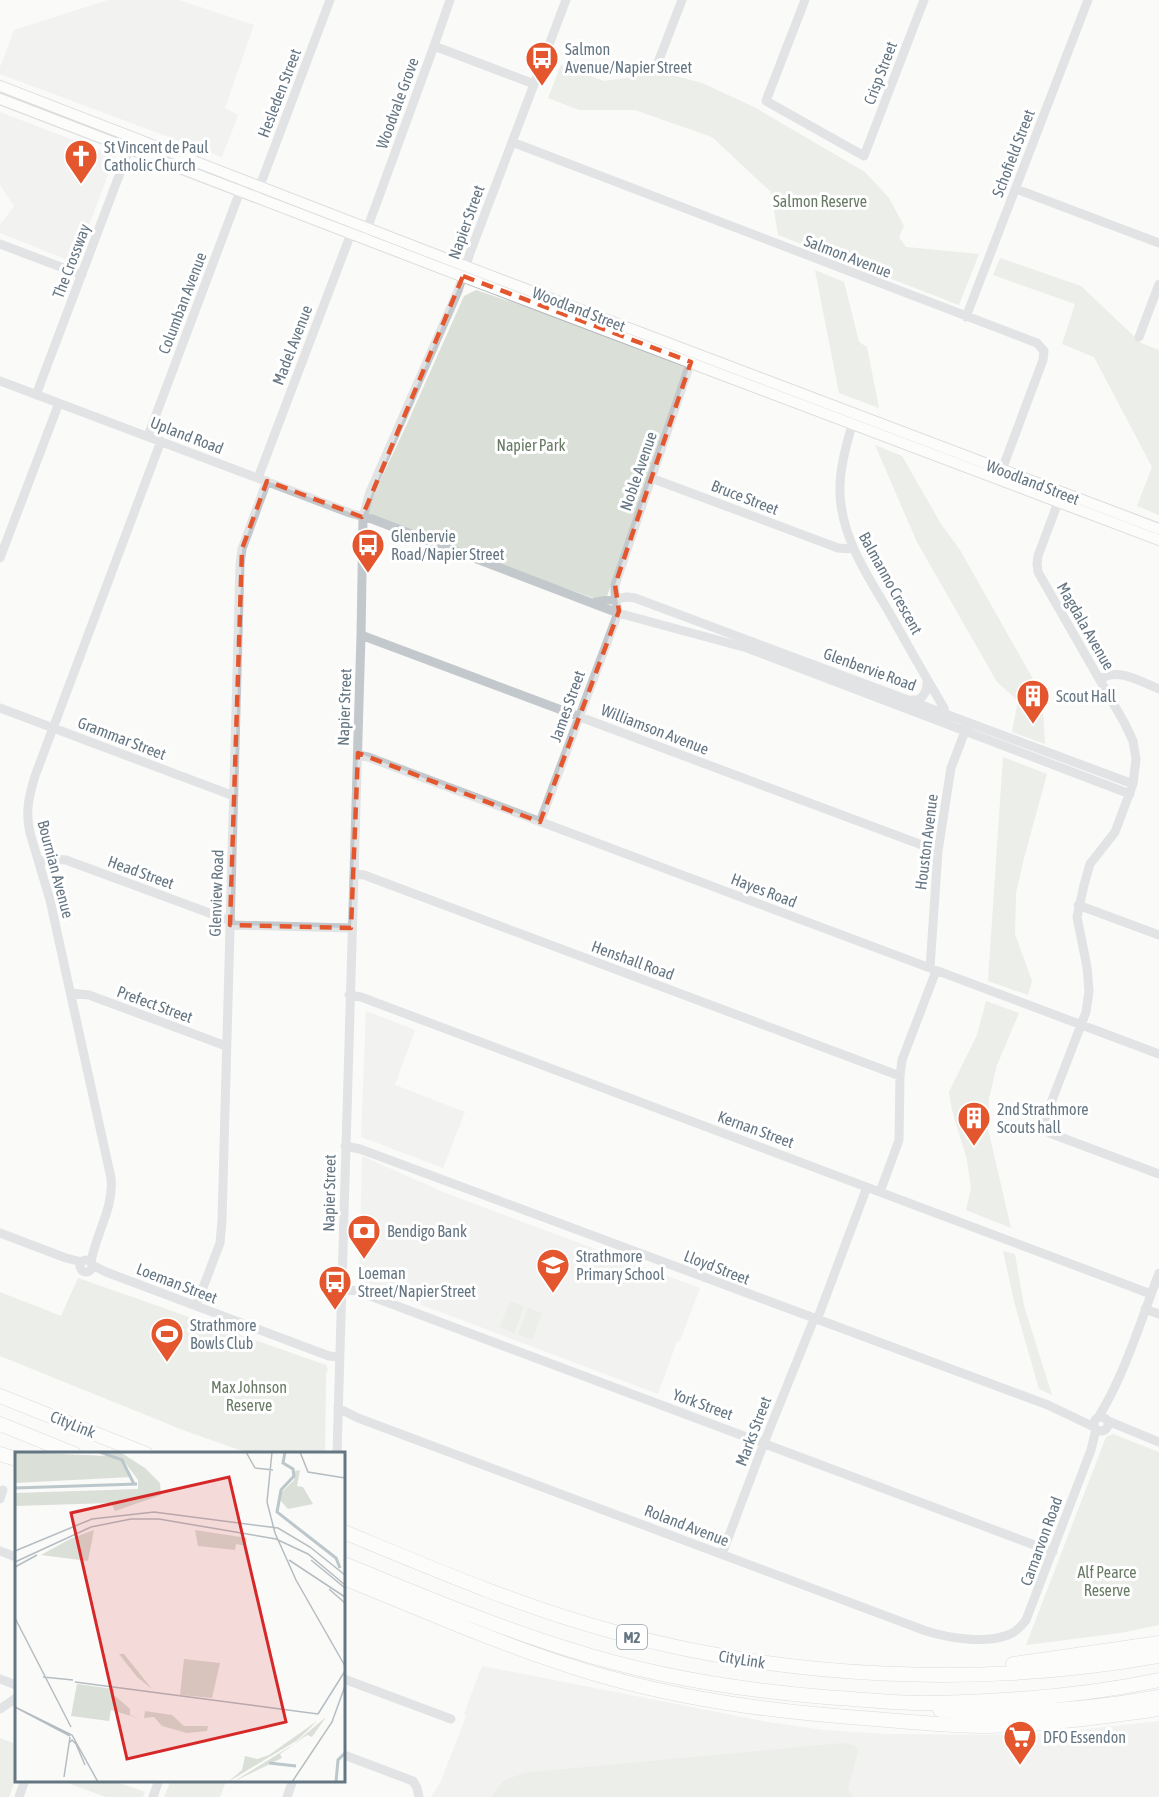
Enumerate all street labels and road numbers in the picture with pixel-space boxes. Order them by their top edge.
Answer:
street label: Crisp Street [860,39,901,107]
street label: Hesleden Street [254,46,304,140]
street label: Woodvale Grove [372,55,422,151]
street label: Schofield Street [988,106,1038,199]
street label: Napier Street [444,182,489,262]
street label: The Crossway [49,221,94,301]
street label: Salmon Avenue [802,231,894,281]
street label: Columban Avenue [154,250,210,356]
street label: Woodland Street [530,283,628,335]
street label: Madel Avenue [269,303,315,387]
street label: Upland Road [148,413,226,458]
street label: Noble Avenue [616,429,660,513]
street label: Woodland Street [984,456,1082,508]
street label: Bruce Street [709,476,782,518]
street label: Balmanno Crescent [856,529,927,637]
street label: Magdala Avenue [1053,579,1118,673]
street label: Glenbervie Road [821,644,919,694]
street label: Napier Street [334,668,355,746]
street label: James Street [546,668,588,744]
street label: Williamson Avenue [599,700,711,758]
street label: Grammar Street [75,713,169,763]
street label: Houston Avenue [911,793,941,891]
street label: Bournian Avenue [34,818,78,920]
street label: Glenview Road [205,849,227,937]
street label: Head Street [106,852,177,892]
street label: Hayes Road [728,869,799,912]
street label: Henshall Road [589,937,677,983]
street label: Prefect Street [115,982,196,1026]
street label: Kernan Street [715,1107,797,1151]
street label: Napier Street [319,1154,340,1232]
street label: Lloyd Street [681,1246,753,1289]
street label: Loeman Street [134,1259,220,1307]
street label: York Street [670,1385,736,1423]
street label: Marks Street [732,1393,775,1468]
street label: CityLink [48,1407,98,1442]
street label: Carnarvon Road [1017,1494,1065,1588]
street label: Roland Avenue [642,1501,732,1549]
road number: M2 [617,1625,647,1649]
street label: CityLink [717,1646,767,1673]

